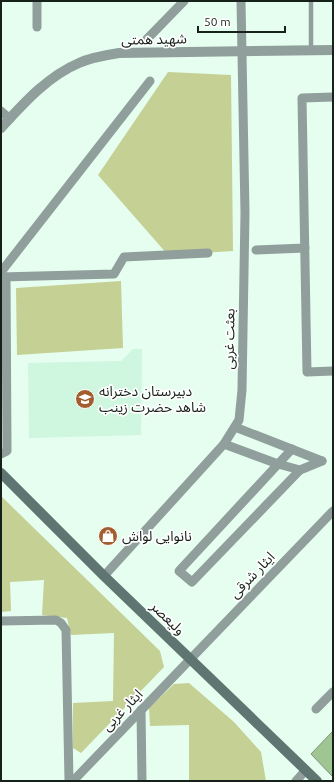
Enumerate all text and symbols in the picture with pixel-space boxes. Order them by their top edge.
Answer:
scale bar [198,8,285,34]
text: 50 m [204,15,231,28]
street label: شهید همتی [121,30,187,49]
street label: بعثت غربی [220,308,239,370]
place label: دبیرستان دخترانه شاهد حضرت زینب [99,383,206,416]
school or university icon: دبیرستان دخترانه شاهد حضرت زینب [74,388,96,410]
shop icon: نانوایی لواش [97,525,119,547]
place label: نانوایی لواش [122,528,192,545]
street label: ایثار شرقی [226,549,279,602]
street label: ولیعصر [146,597,188,639]
street label: ایثار غربی [98,686,146,735]

